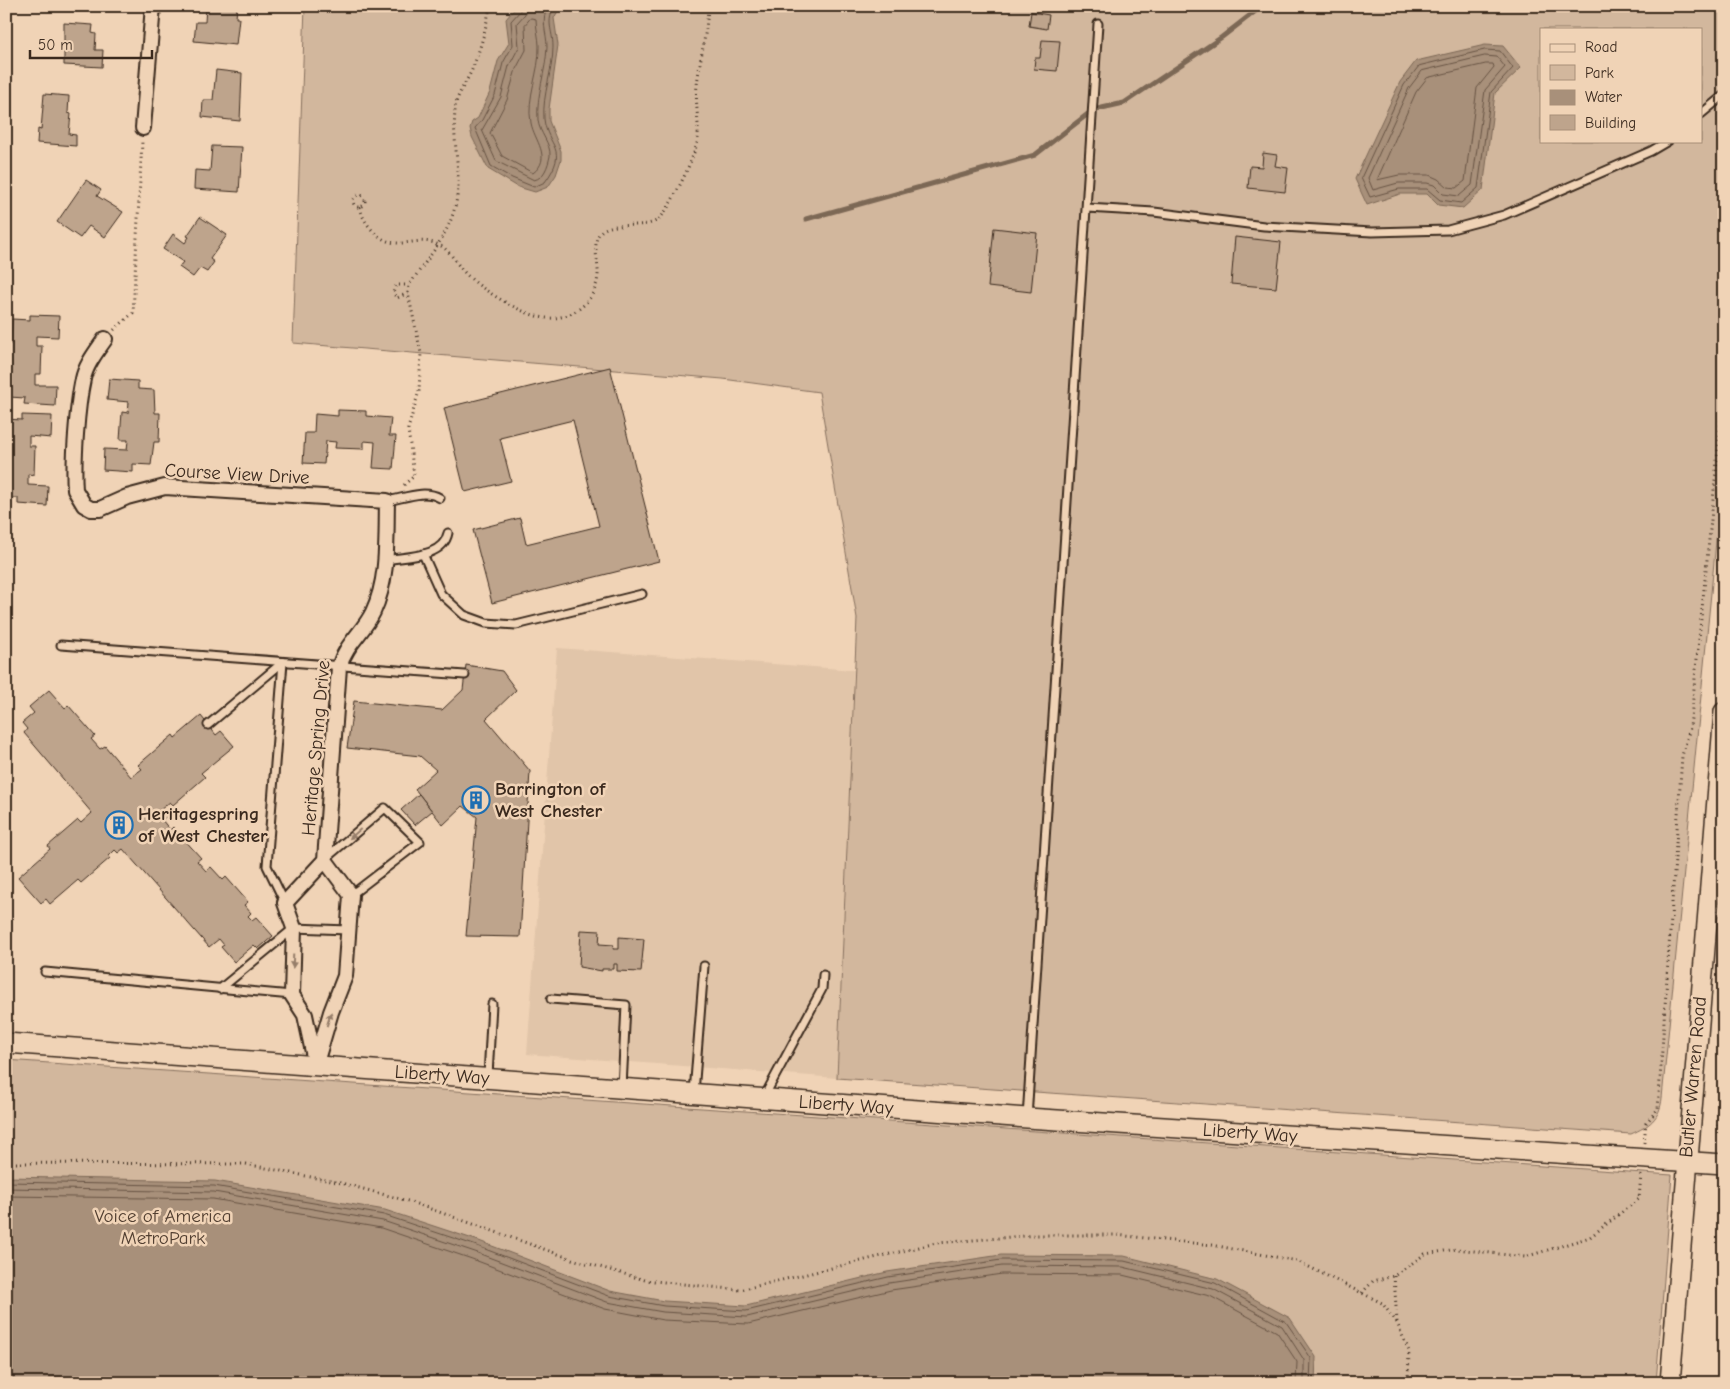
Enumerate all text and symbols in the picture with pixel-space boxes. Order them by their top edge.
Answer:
scale bar [30,28,152,60]
legend [1540,28,1702,142]
text: 50 m [38,36,73,54]
text: Road [1585,38,1617,56]
text: Park [1585,64,1614,82]
text: Water [1585,88,1622,106]
text: Building [1585,114,1636,132]
street label: Course View Drive [164,459,310,489]
street label: Heritage Spring Drive [297,659,335,837]
place label: Barrington of West Chester [495,778,606,822]
building icon: Barrington of West Chester [461,785,491,815]
place label: Heritagespring of West Chester [138,803,268,847]
building icon: Heritagespring of West Chester [104,810,134,840]
one-way arrow [349,828,361,839]
one-way arrow [289,954,297,970]
street label: Butler Warren Road [1675,996,1711,1158]
one-way arrow [325,1011,333,1026]
street label: Liberty Way [394,1061,491,1089]
street label: Liberty Way [798,1091,895,1119]
street label: Liberty Way [1202,1119,1299,1147]
park label: Voice of America MetroPark [94,1205,232,1249]

